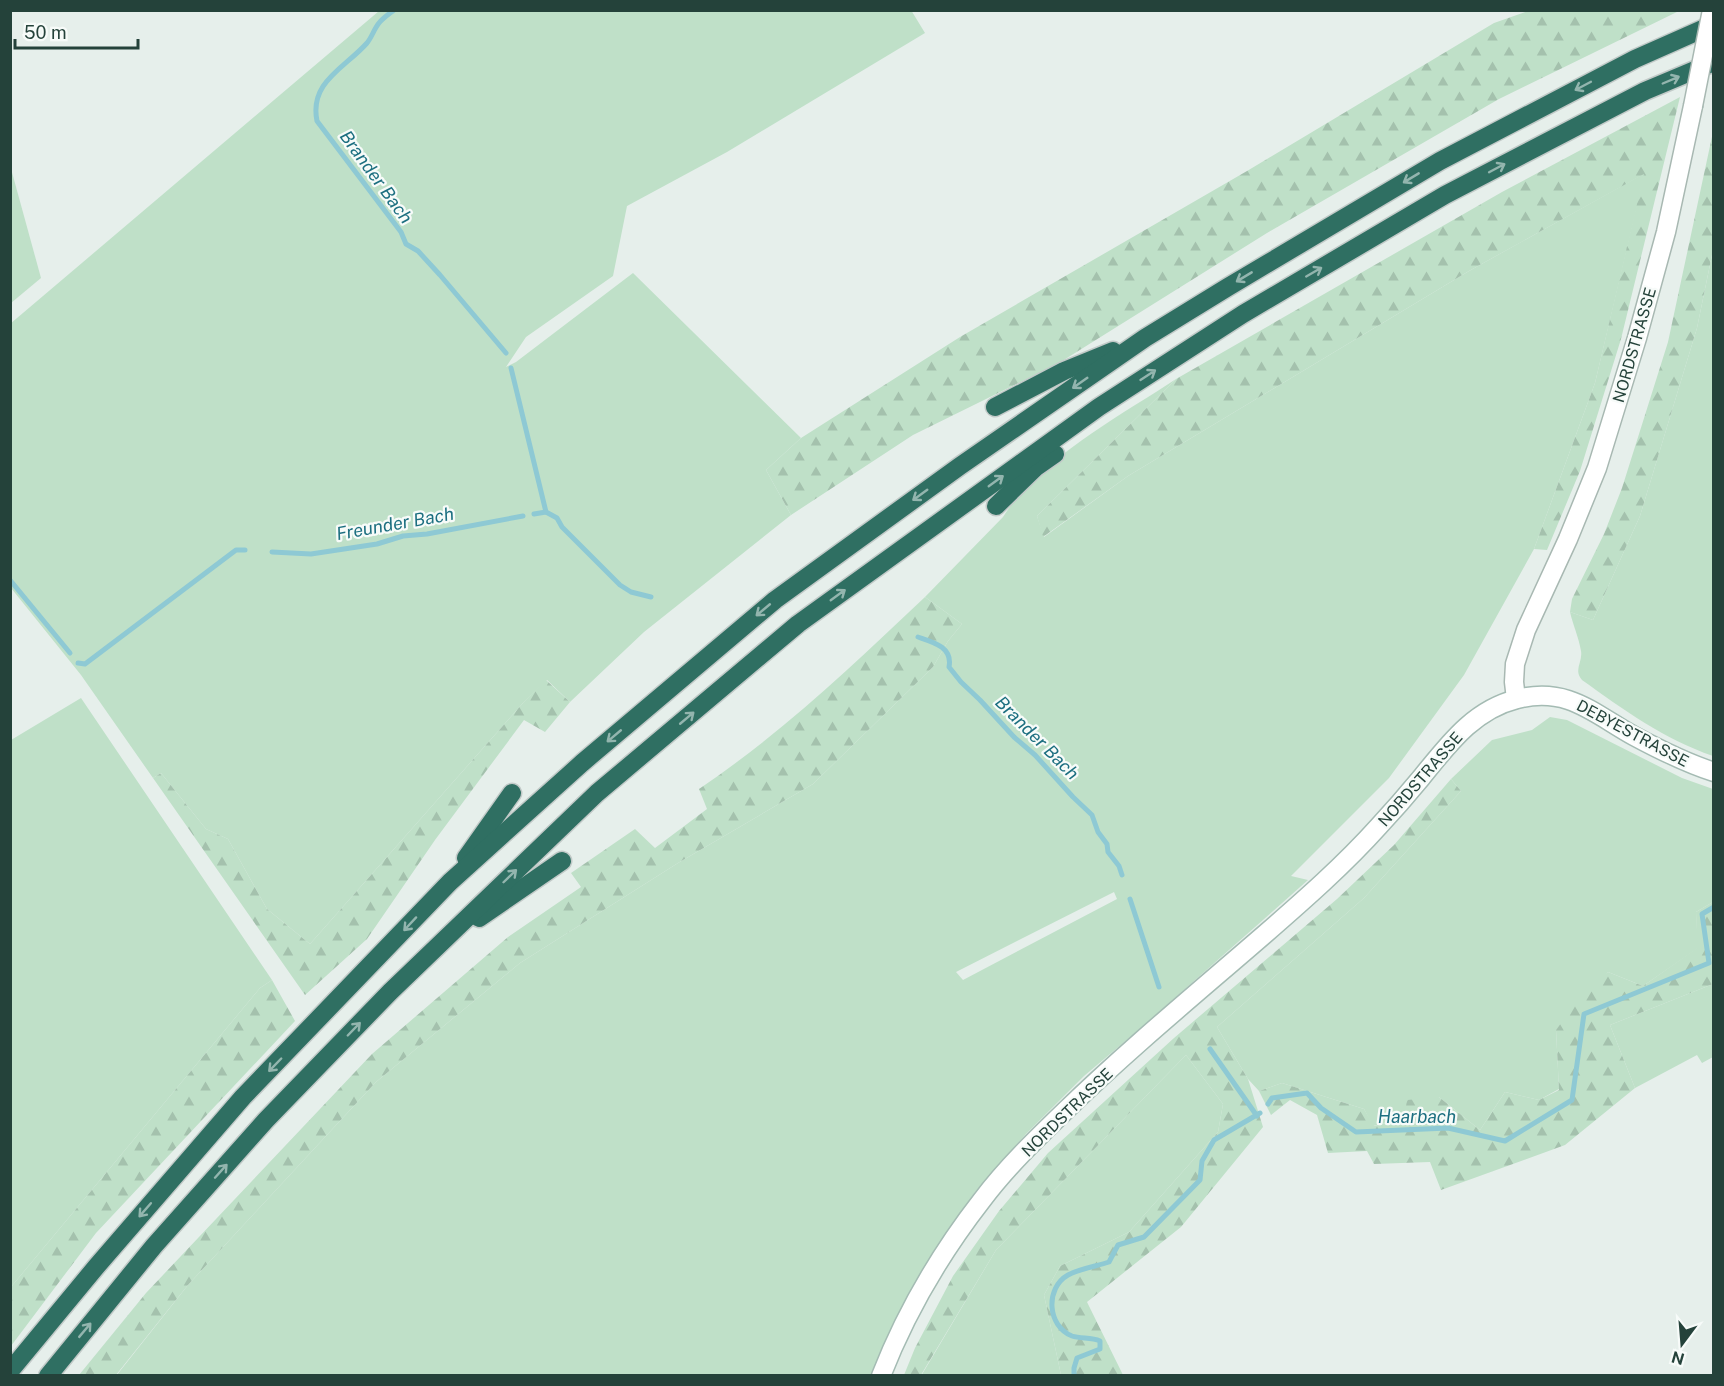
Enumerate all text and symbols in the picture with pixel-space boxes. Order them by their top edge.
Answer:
scale bar [15,12,138,50]
text: 50 m [24,22,67,43]
one-way arrow [1661,74,1680,85]
one-way arrow [1575,81,1593,92]
water label: Brander Bach [336,126,417,227]
one-way arrow [1488,162,1506,174]
one-way arrow [1403,172,1420,184]
one-way arrow [1305,266,1322,278]
one-way arrow [1236,272,1253,284]
street label: NORDSTRASSE [1609,285,1660,405]
one-way arrow [1139,369,1156,381]
one-way arrow [1072,377,1088,389]
one-way arrow [988,475,1004,487]
one-way arrow [912,489,928,501]
water label: Freunder Bach [334,503,455,544]
one-way arrow [830,589,846,601]
one-way arrow [756,603,771,617]
water label: Brander Bach [991,691,1084,784]
street label: DEBYESTRASSE [1573,696,1692,771]
one-way arrow [679,711,695,724]
street label: NORDSTRASSE [1374,728,1467,830]
one-way arrow [607,729,622,743]
one-way arrow [503,868,518,883]
one-way arrow [403,917,417,932]
one-way arrow [347,1021,362,1036]
one-way arrow [267,1057,282,1072]
street label: NORDSTRASSE [1018,1064,1117,1161]
water label: Haarbach [1378,1106,1456,1127]
one-way arrow [214,1164,228,1179]
one-way arrow [138,1202,152,1217]
north arrow [1652,1314,1712,1374]
one-way arrow [78,1322,91,1338]
text: N [1669,1347,1687,1369]

